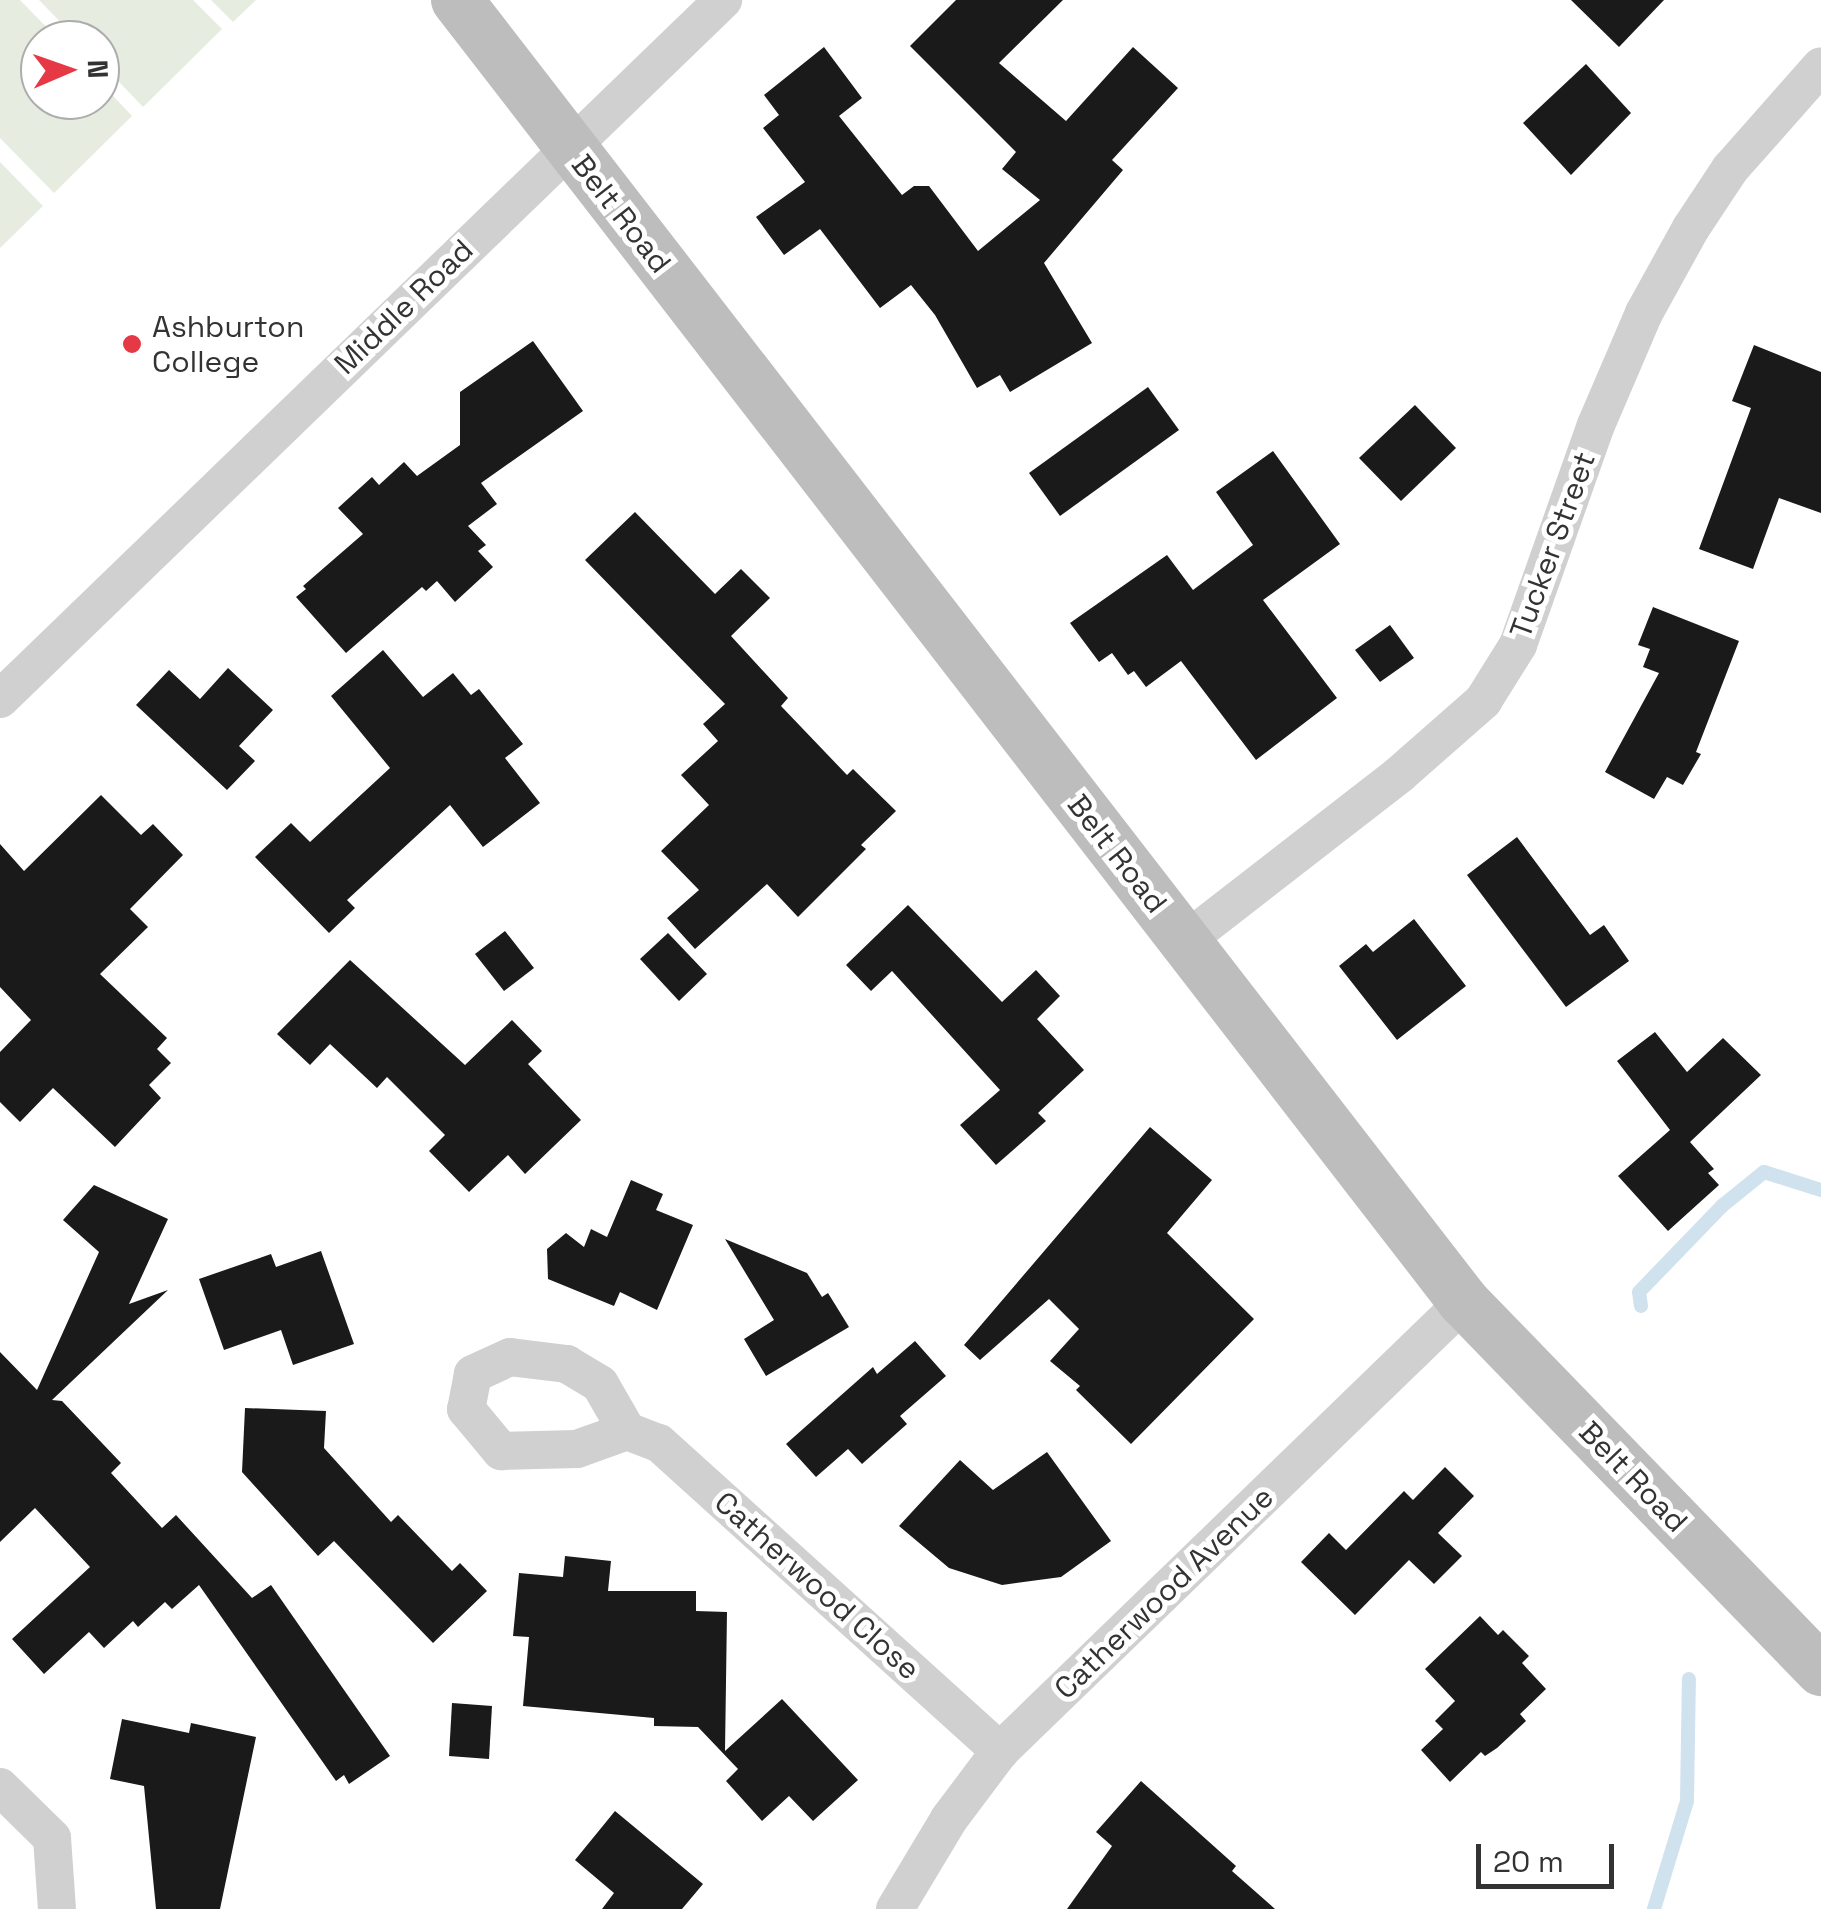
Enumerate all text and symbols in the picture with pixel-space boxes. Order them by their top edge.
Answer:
north arrow [20,20,120,120]
text: N [80,59,116,79]
street label: Belt Road [564,148,678,280]
street label: Middle Road [327,232,481,382]
place label: Ashburton College [152,309,304,380]
marker: Ashburton College [121,333,143,355]
street label: Tucker Street [1503,447,1603,643]
street label: Belt Road [1060,788,1174,920]
street label: Belt Road [1571,1414,1695,1540]
street label: Catherwood Avenue [1047,1479,1281,1707]
street label: Catherwood Close [707,1485,927,1687]
scale bar [1481,1824,1618,1886]
text: 20 m [1493,1842,1564,1881]

